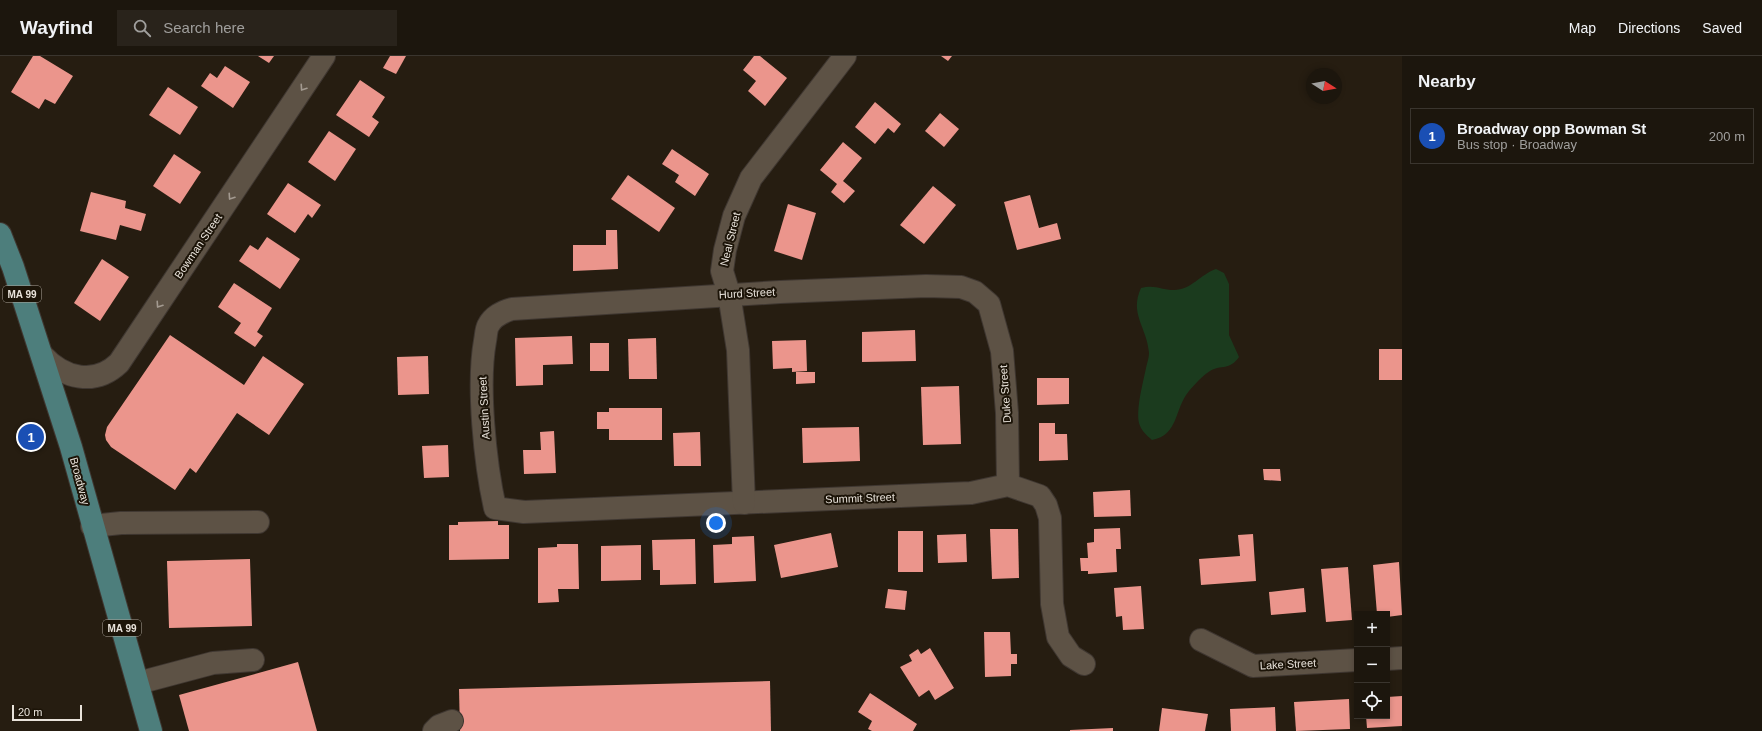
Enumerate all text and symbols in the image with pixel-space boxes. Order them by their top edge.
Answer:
search box [117,10,397,46]
text: Wayfind [20,17,93,38]
icon: search [131,17,153,39]
text: Search here [163,19,245,36]
text: Map [1569,20,1596,36]
text: Directions [1618,20,1680,36]
text: Saved [1702,20,1742,36]
north arrow [1306,68,1342,104]
text: Nearby [1418,72,1476,91]
one-way arrow [300,84,307,91]
text: Broadway opp Bowman St [1457,120,1646,137]
text: 1 [1428,129,1436,144]
text: 200 m [1709,129,1745,144]
text: Bus stop · Broadway [1457,137,1577,152]
one-way arrow [228,193,235,200]
street label: Bowman Street [172,211,224,281]
street label: Neal Street [718,211,742,267]
road number: MA 99 [3,286,41,302]
street label: Hurd Street [719,286,775,300]
one-way arrow [156,301,164,308]
street label: Duke Street [997,365,1013,423]
street label: Austin Street [476,376,492,440]
pin: 1 [18,422,44,452]
street label: Broadway [68,456,92,507]
street label: Summit Street [825,491,895,505]
your location [706,513,726,533]
map controls [1354,611,1390,719]
button: + [1354,611,1390,647]
road number: MA 99 [103,620,141,636]
button: − [1354,647,1390,683]
street label: Lake Street [1260,657,1316,671]
button: locate [1354,683,1390,719]
scale bar [12,703,82,722]
text: 20 m [18,706,42,718]

